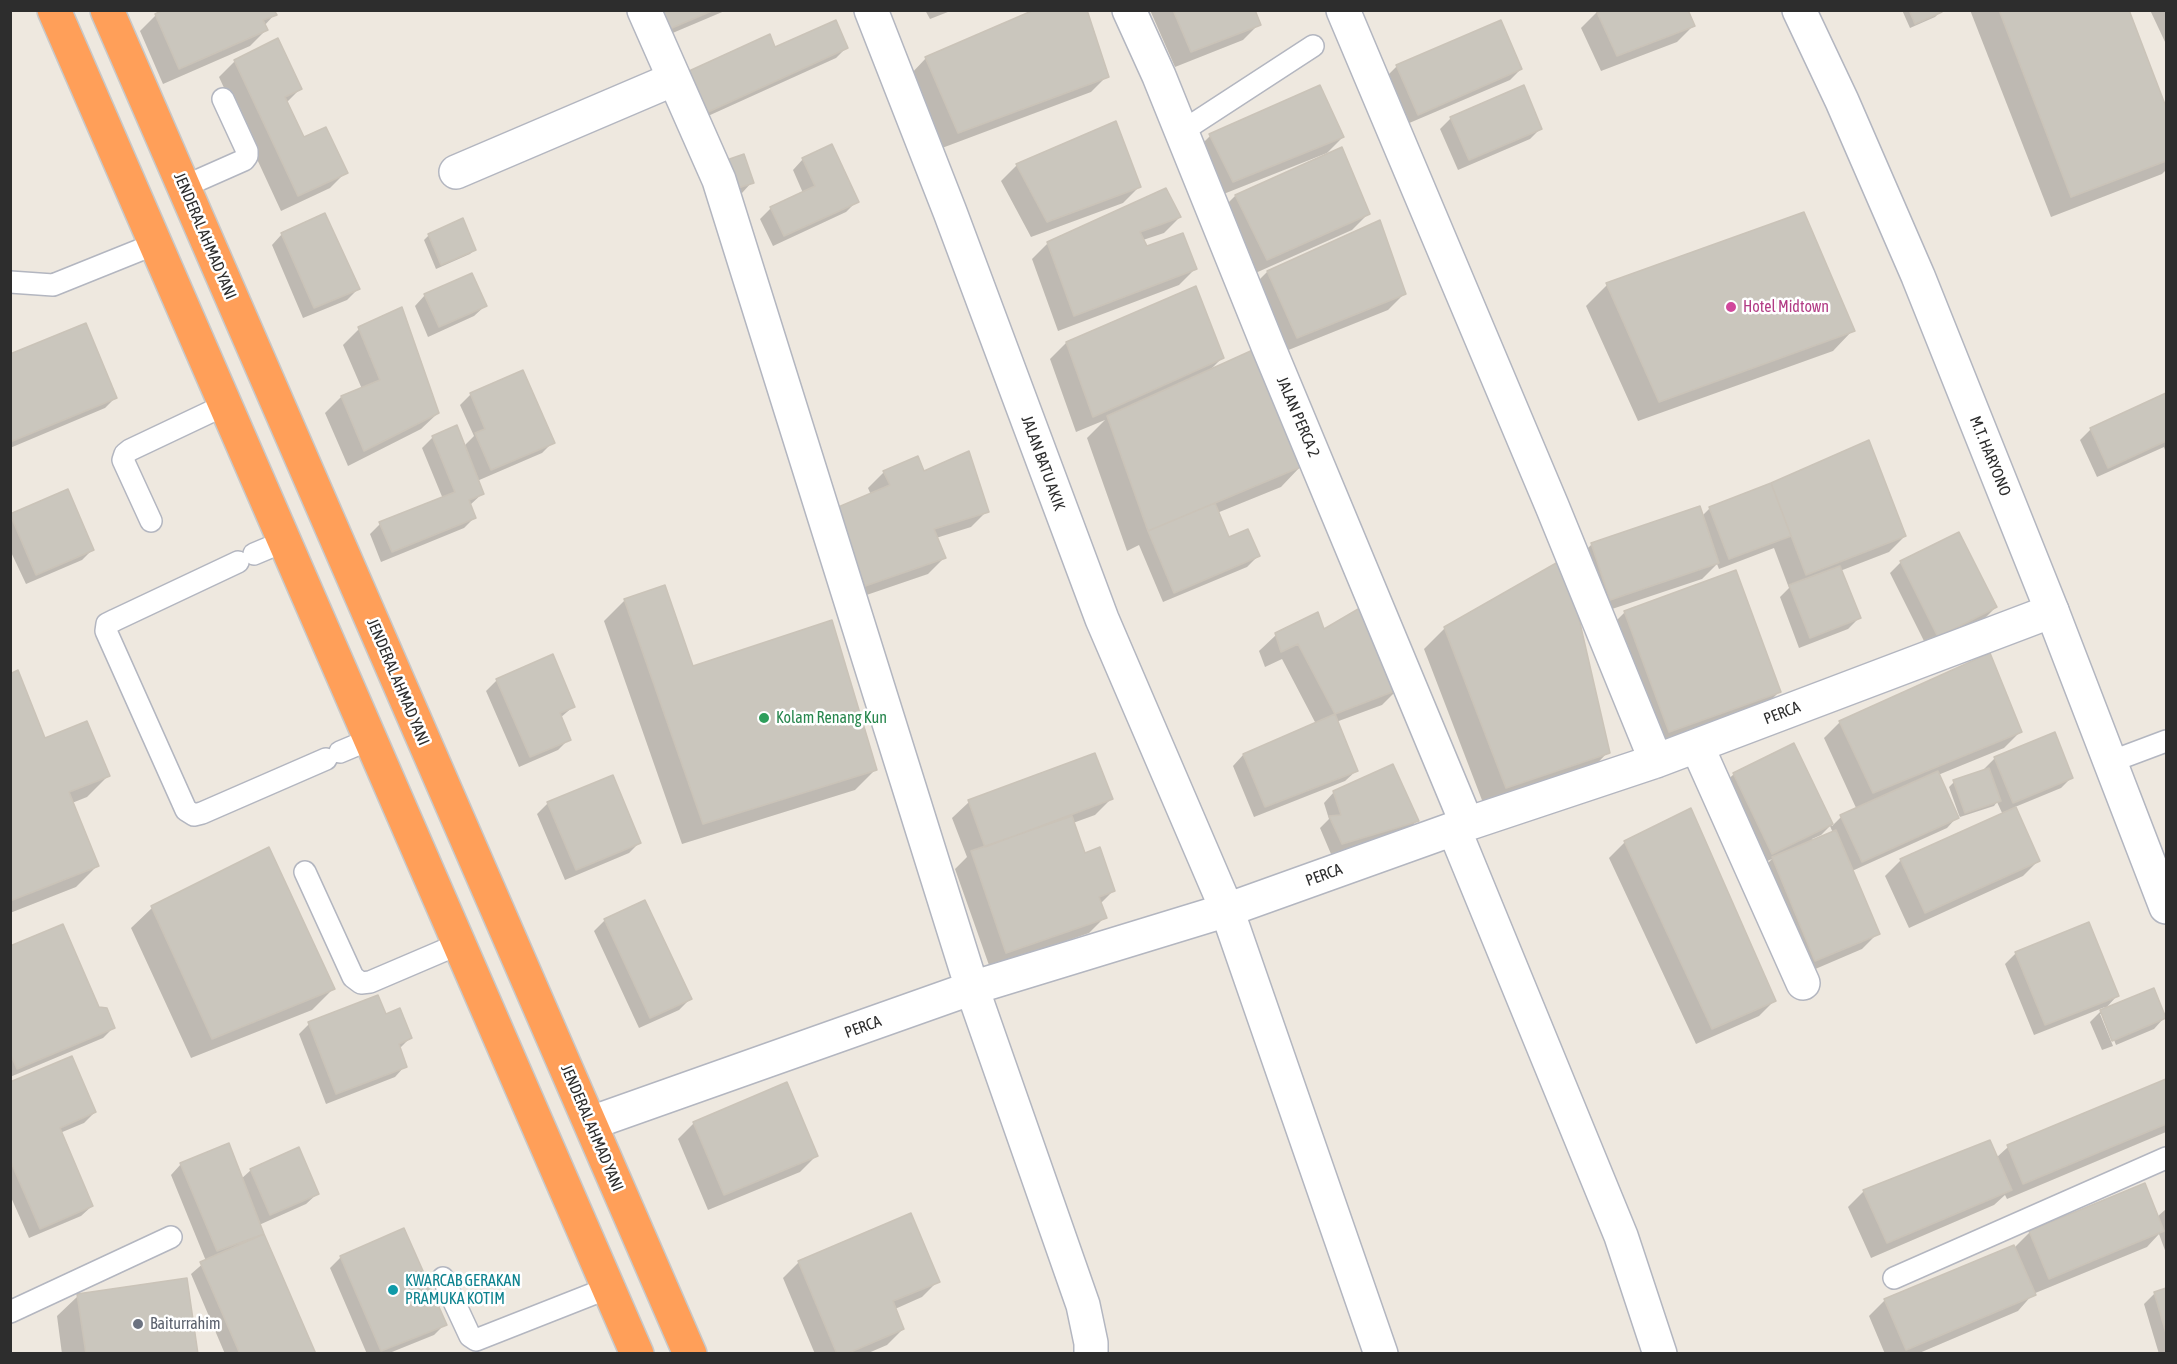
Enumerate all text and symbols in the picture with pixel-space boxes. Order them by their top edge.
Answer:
street label: JENDERAL AHMAD YANI [170,170,240,302]
place label: Hotel Midtown [1743,297,1829,317]
marker: Hotel Midtown [1724,300,1738,314]
street label: JALAN PERCA 2 [1272,374,1324,460]
street label: JALAN BATU AKIK [1017,413,1069,513]
street label: M.T. HARYONO [1965,413,2015,499]
street label: JENDERAL AHMAD YANI [363,616,433,748]
street label: PERCA [1761,697,1803,729]
place label: Kolam Renang Kun [776,708,887,728]
marker: Kolam Renang Kun [757,711,771,725]
street label: PERCA [1303,860,1345,890]
street label: PERCA [842,1012,884,1042]
street label: JENDERAL AHMAD YANI [557,1062,627,1194]
place label: KWARCAB GERAKAN PRAMUKA KOTIM [405,1271,521,1309]
marker: KWARCAB GERAKAN PRAMUKA KOTIM [386,1283,400,1297]
place label: Baiturrahim [150,1314,221,1334]
marker: Baiturrahim [131,1317,145,1331]

